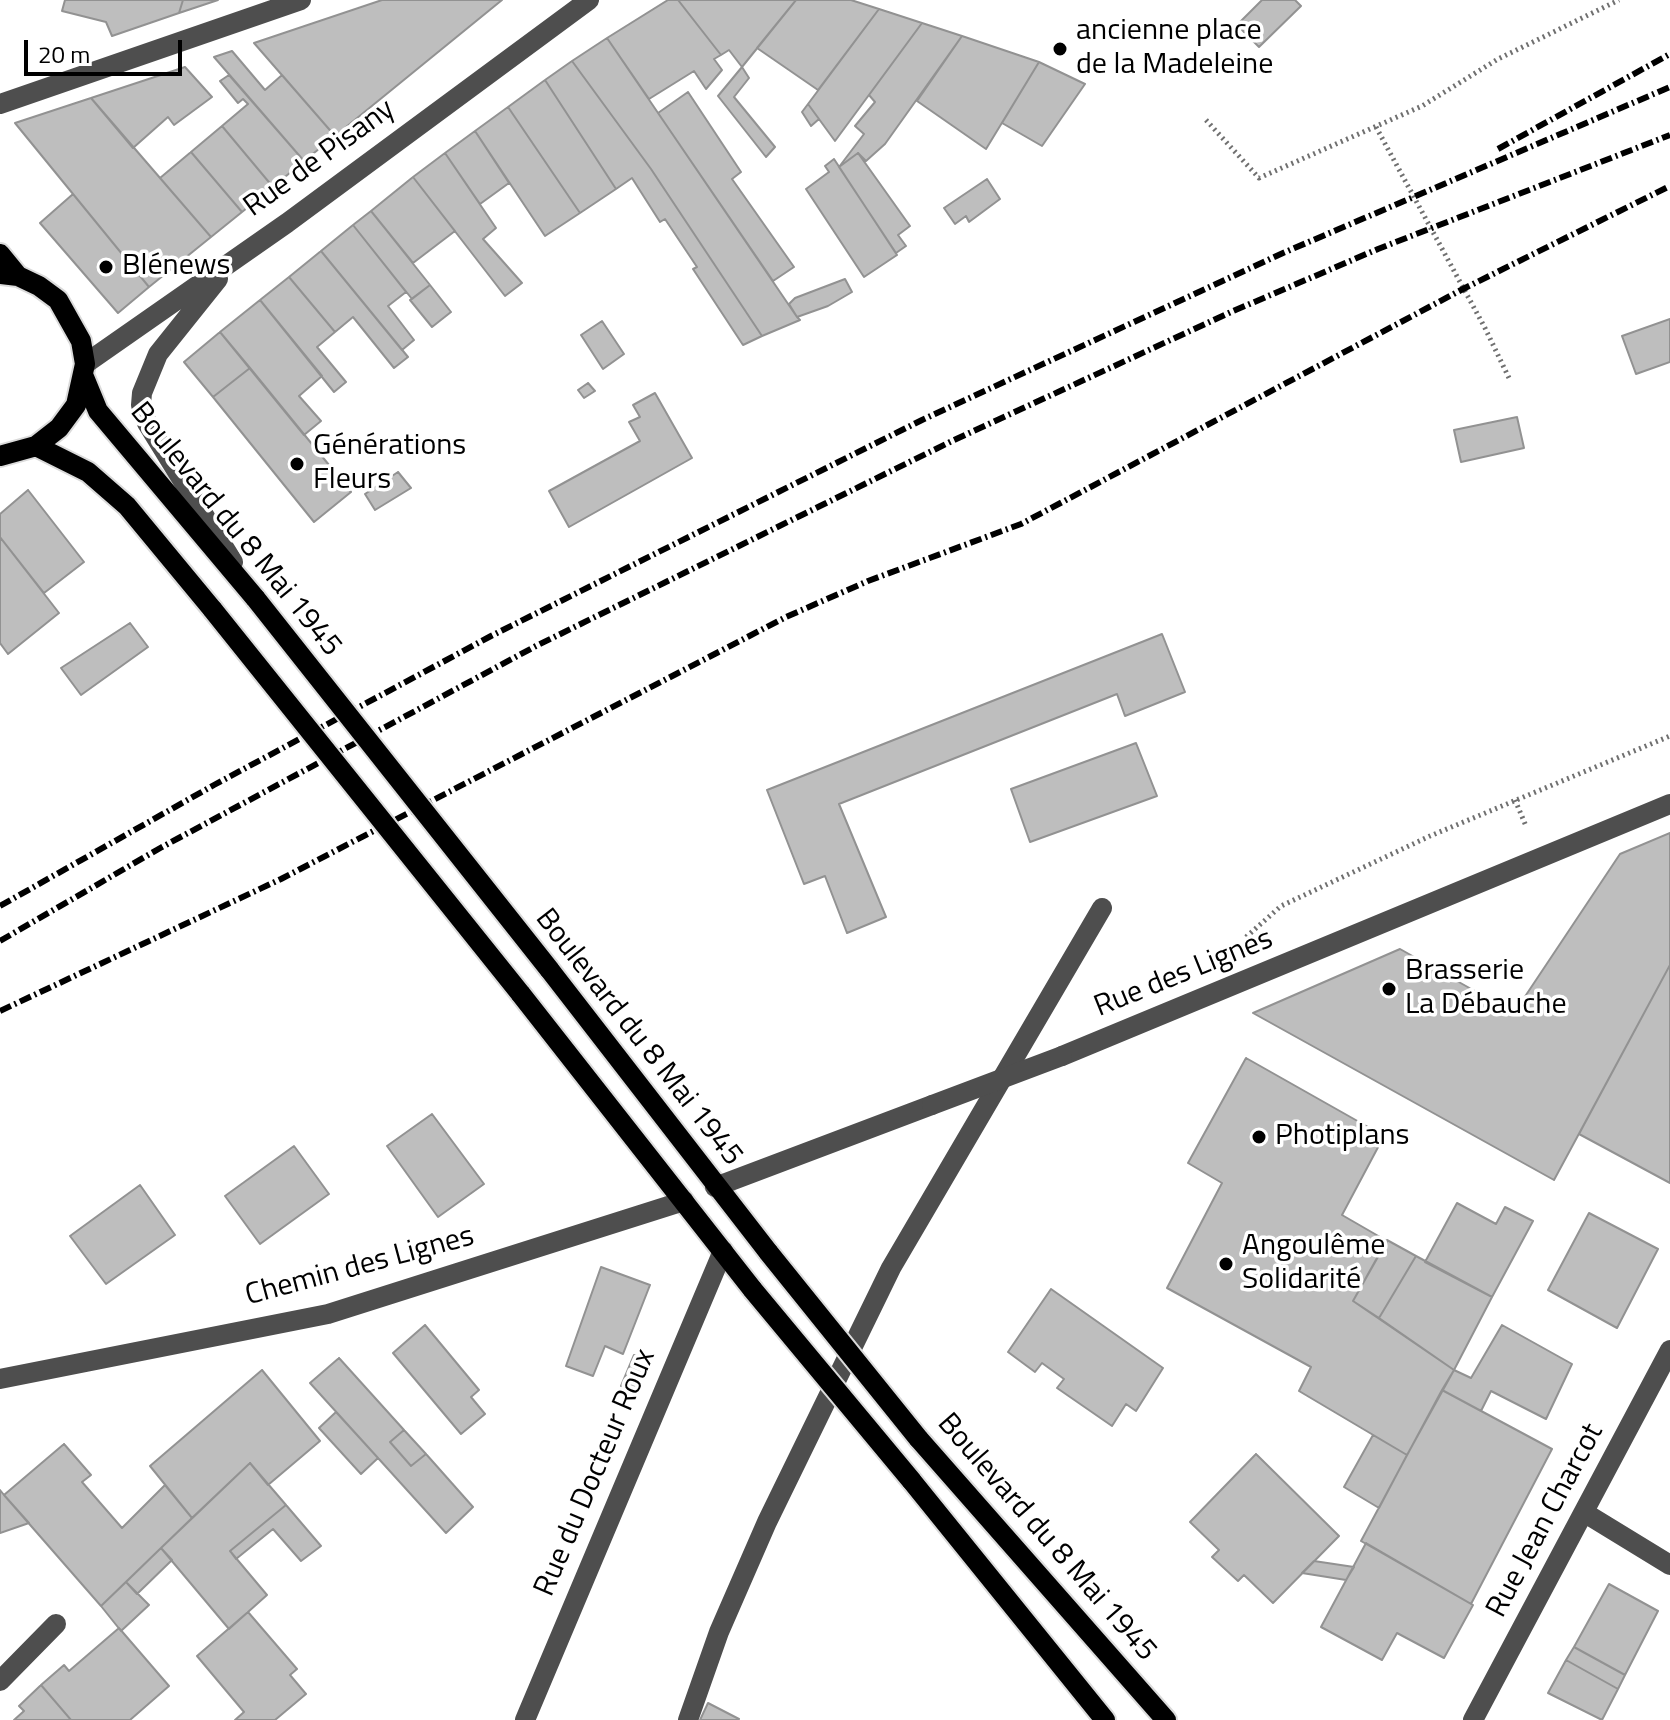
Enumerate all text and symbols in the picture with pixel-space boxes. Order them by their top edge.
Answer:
place label: ancienne place de la Madeleine [1076,14,1273,84]
scale bar [28,24,186,74]
text: 20 m [38,36,90,72]
marker: ancienne place de la Madeleine [1051,40,1069,58]
street label: Rue de Pisany [238,92,402,226]
place label: Blénews [122,249,230,285]
marker: Blénews [97,258,115,276]
street label: Boulevard du 8 Mai 1945 [122,396,348,664]
place label: Générations Fleurs [313,429,466,500]
marker: Générations Fleurs [288,455,306,473]
street label: Boulevard du 8 Mai 1945 [526,902,750,1174]
street label: Rue des Lignes [1090,922,1278,1026]
place label: Brasserie La Débauche [1405,954,1567,1024]
marker: Brasserie La Débauche [1380,980,1398,998]
place label: Photiplans [1275,1119,1410,1155]
marker: Photiplans [1250,1128,1268,1146]
street label: Chemin des Lignes [242,1219,478,1315]
place label: Angoulême Solidarité [1242,1229,1385,1300]
marker: Angoulême Solidarité [1217,1255,1235,1273]
street label: Rue du Docteur Roux [528,1344,664,1602]
street label: Boulevard du 8 Mai 1945 [929,1407,1163,1669]
street label: Rue Jean Charcot [1480,1418,1612,1624]

